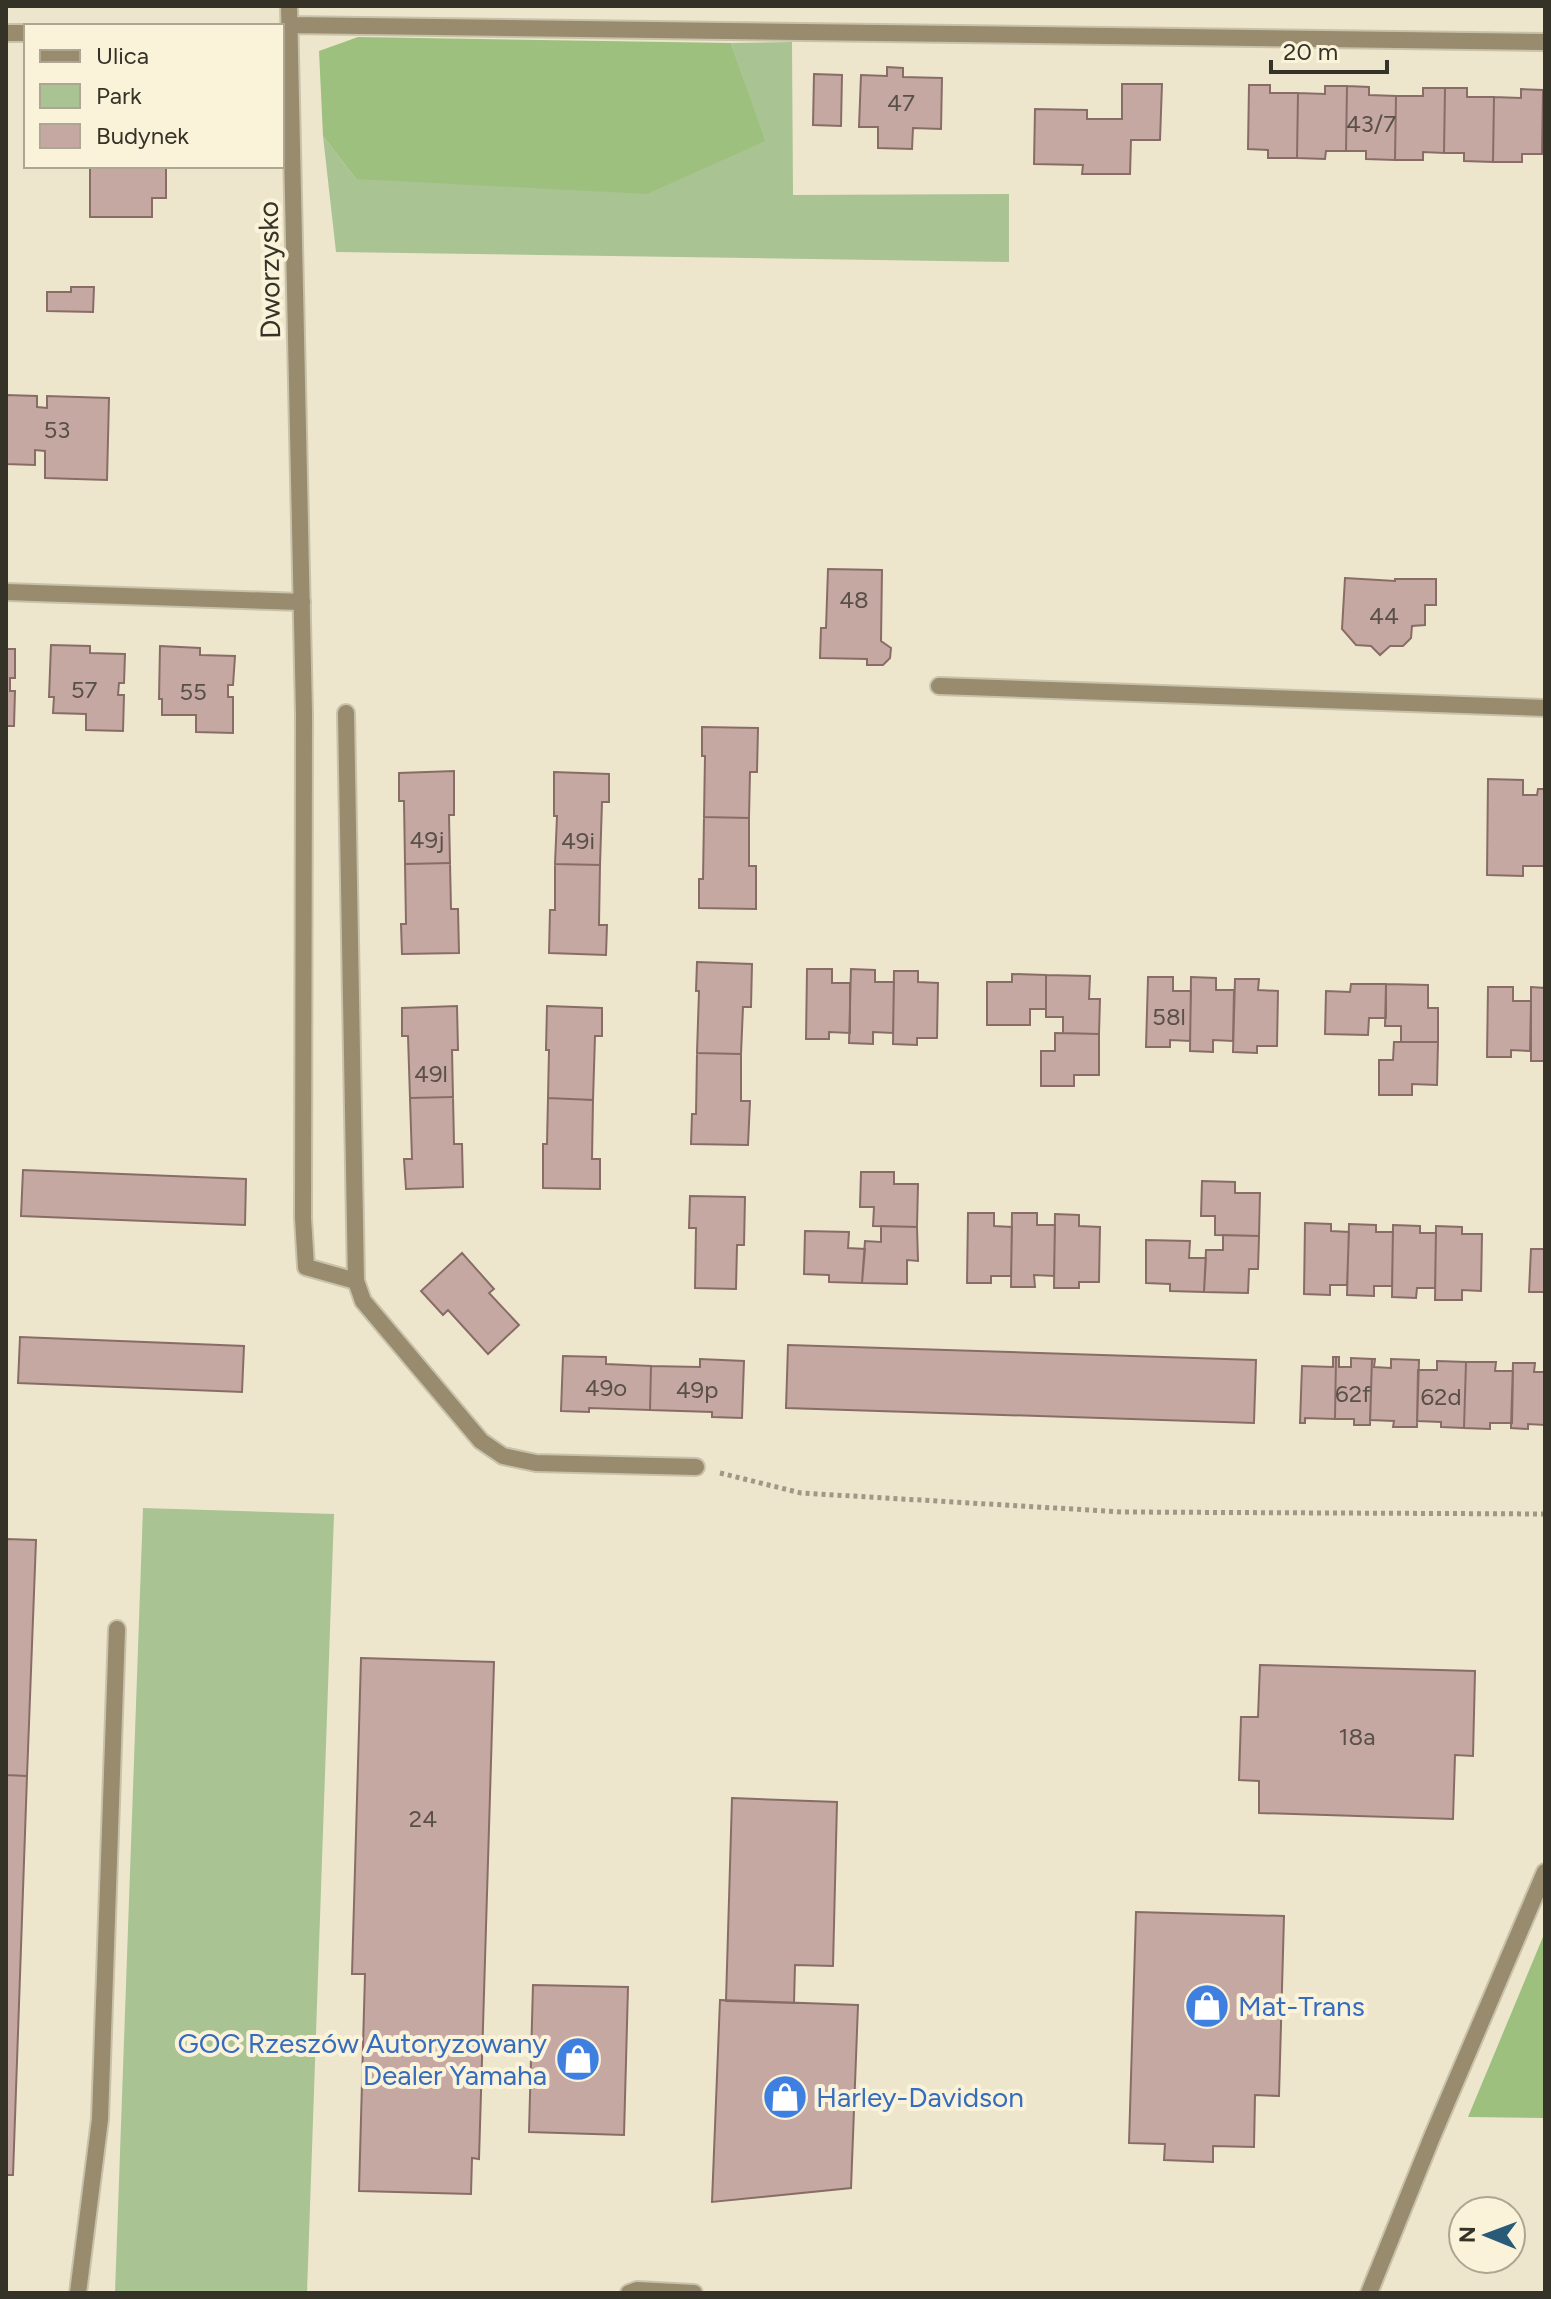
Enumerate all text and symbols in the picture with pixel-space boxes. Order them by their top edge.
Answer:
legend [24,24,284,168]
scale bar [1271,24,1387,74]
text: 20 m [1283,37,1338,66]
text: Ulica [96,41,149,70]
text: Park [96,81,142,110]
house number: 47 [887,88,915,117]
house number: 43/7 [1346,109,1396,138]
text: Budynek [96,121,189,150]
street label: Dworzysko [251,201,287,339]
house number: 53 [44,415,70,444]
house number: 48 [839,585,869,614]
house number: 44 [1369,601,1399,630]
house number: 57 [71,675,97,704]
house number: 55 [179,677,207,706]
house number: 49j [410,825,444,854]
house number: 49i [561,826,595,855]
house number: 58l [1152,1002,1186,1031]
house number: 49l [414,1059,448,1088]
house number: 49o [585,1373,627,1402]
house number: 49p [676,1375,718,1404]
house number: 62f [1335,1379,1371,1408]
house number: 62d [1420,1382,1462,1411]
house number: 18a [1339,1722,1375,1751]
house number: 24 [409,1804,437,1833]
shop icon: Mat-Trans [1183,1982,1231,2030]
place label: Mat-Trans [1238,1989,1365,2023]
place label: GOC Rzeszów Autoryzowany Dealer Yamaha [178,2026,547,2092]
shop icon: GOC Rzeszów Autoryzowany Dealer Yamaha [554,2035,602,2083]
shop icon: Harley-Davidson [761,2073,809,2121]
place label: Harley-Davidson [816,2080,1024,2114]
north arrow [1447,2195,1527,2275]
text: N [1454,2226,1481,2243]

